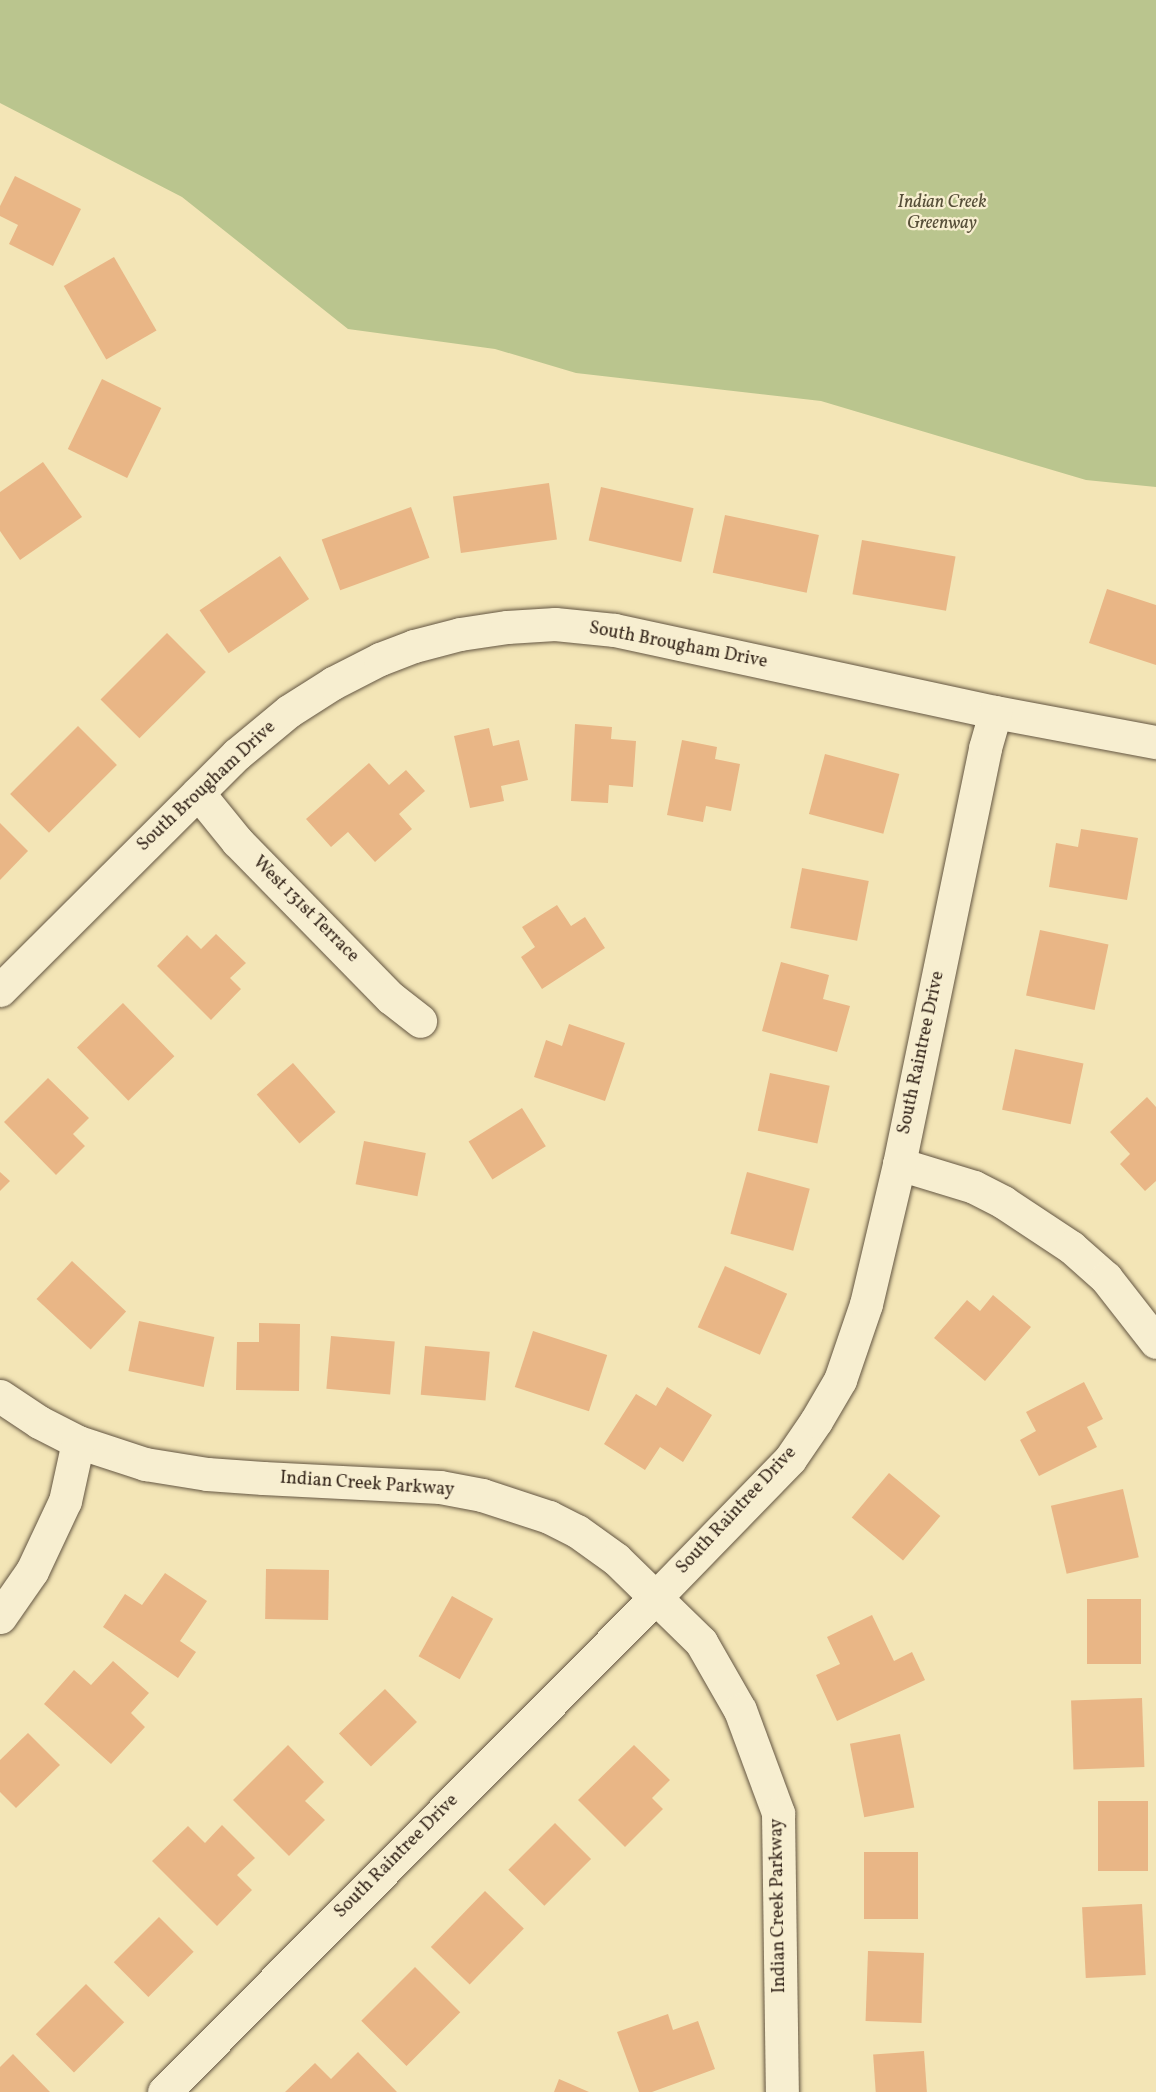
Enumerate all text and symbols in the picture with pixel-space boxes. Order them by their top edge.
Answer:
park label: Indian Creek Greenway [897,193,987,236]
street label: South Brougham Drive [587,618,769,674]
street label: South Brougham Drive [133,717,281,857]
street label: West 131st Terrace [247,852,363,968]
street label: South Raintree Drive [894,969,950,1137]
street label: South Raintree Drive [672,1443,802,1579]
street label: Indian Creek Parkway [279,1468,455,1502]
street label: South Raintree Drive [331,1791,463,1923]
street label: Indian Creek Parkway [767,1819,791,1993]

